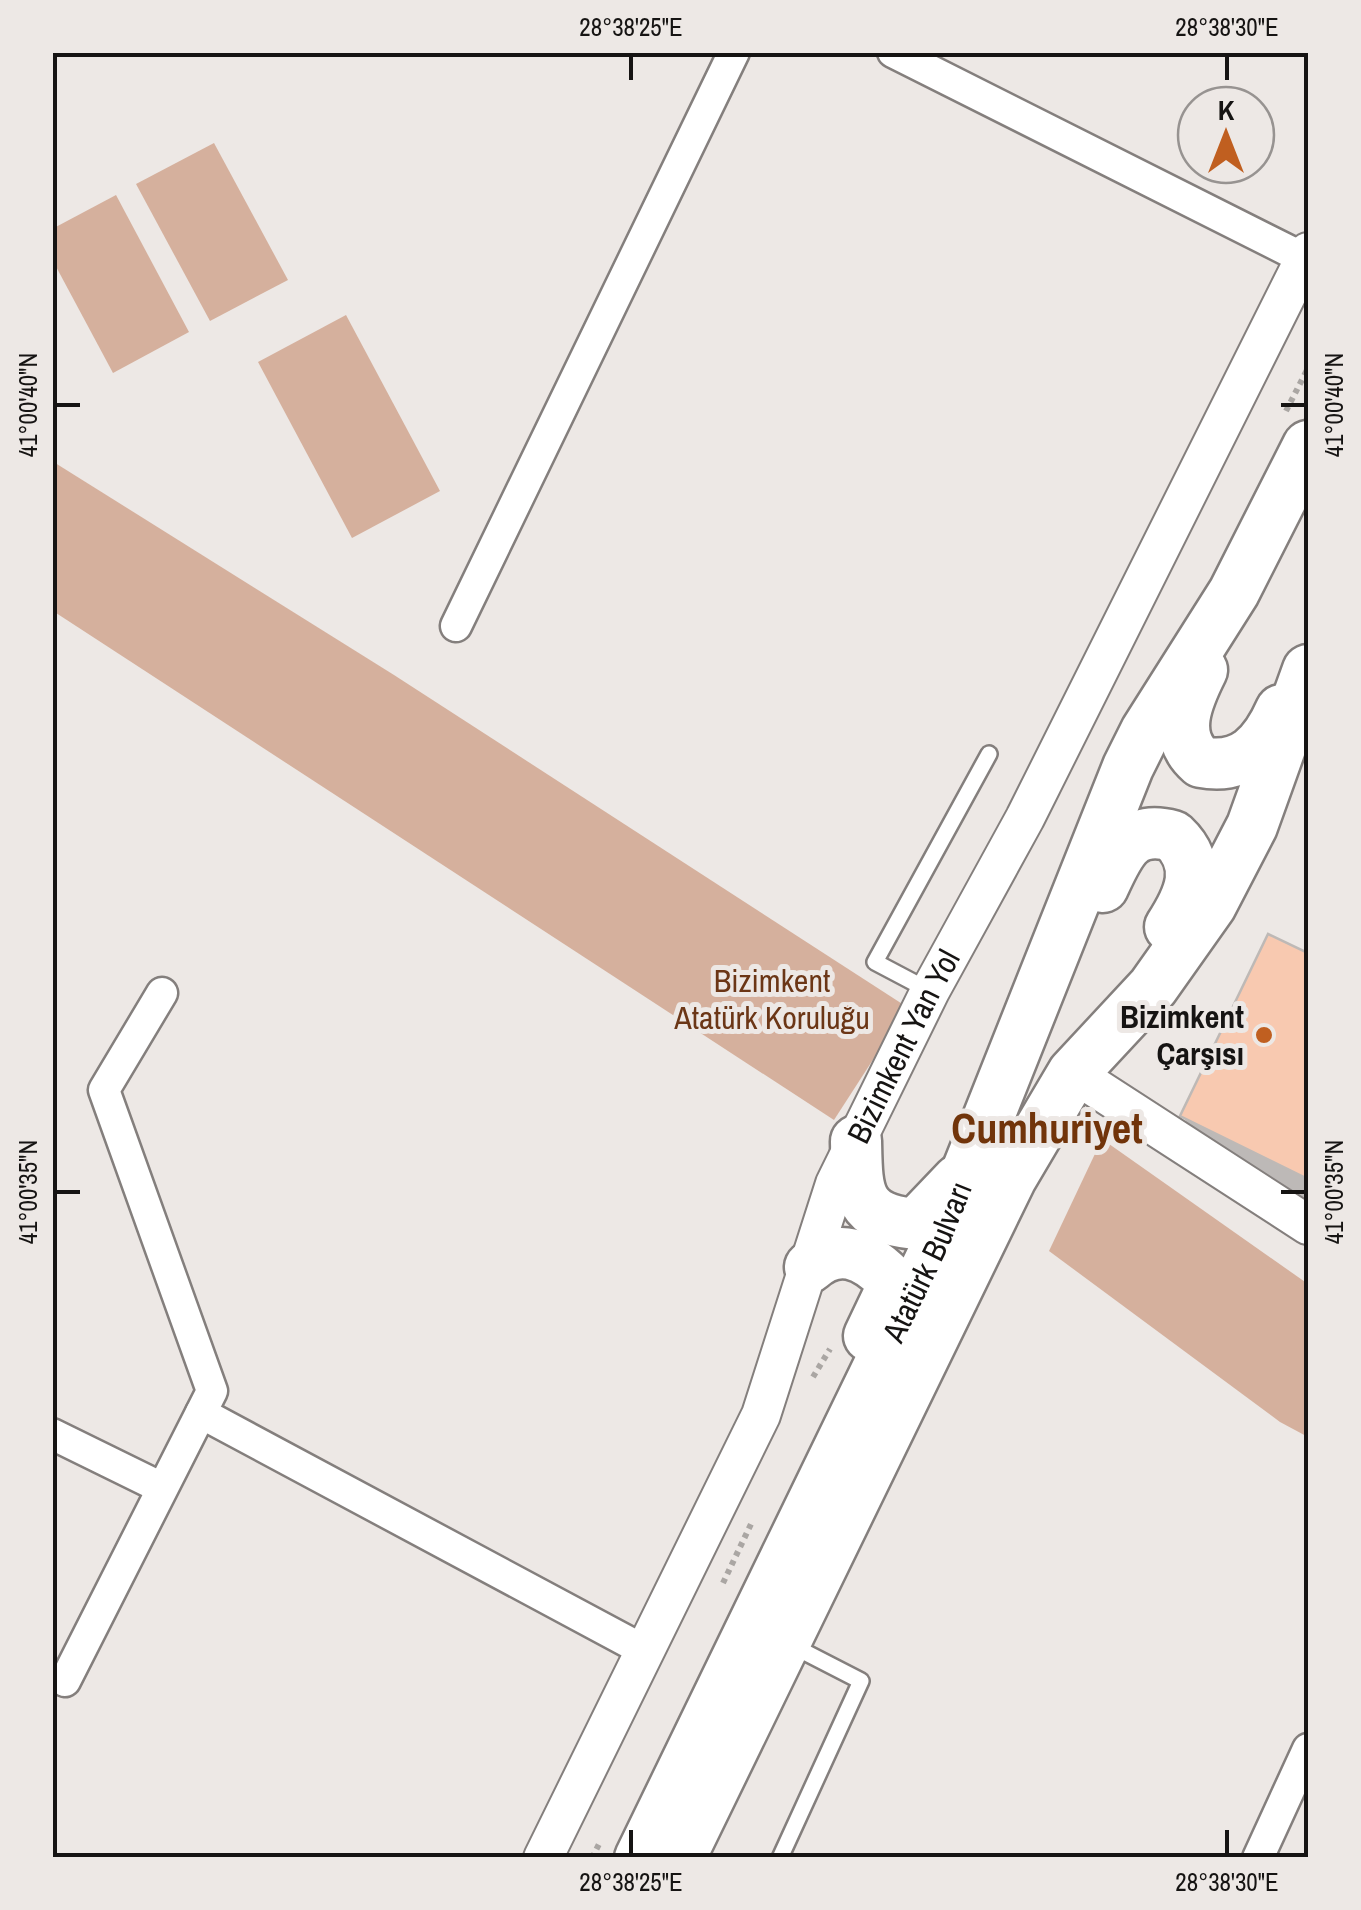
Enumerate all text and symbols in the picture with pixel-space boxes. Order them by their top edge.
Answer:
text: 28°38'25"E [579,10,683,44]
text: 28°38'30"E [1175,10,1279,44]
north arrow [1176,85,1276,185]
text: K [1218,91,1235,129]
text: 41°00'40"N [11,353,45,457]
text: 41°00'40"N [1317,353,1351,457]
street label: Bizimkent Yan Yol [837,942,970,1150]
park label: Bizimkent Atatürk Koruluğu [673,959,870,1039]
place label: Bizimkent Çarşısı [1120,995,1244,1075]
marker: Bizimkent Çarşısı [1253,1024,1275,1046]
district label: Cumhuriyet [951,1100,1143,1156]
text: 41°00'35"N [11,1140,45,1244]
text: 41°00'35"N [1317,1140,1351,1244]
street label: Atatürk Bulvarı [871,1175,982,1350]
text: 28°38'25"E [579,1865,683,1899]
text: 28°38'30"E [1175,1865,1279,1899]

